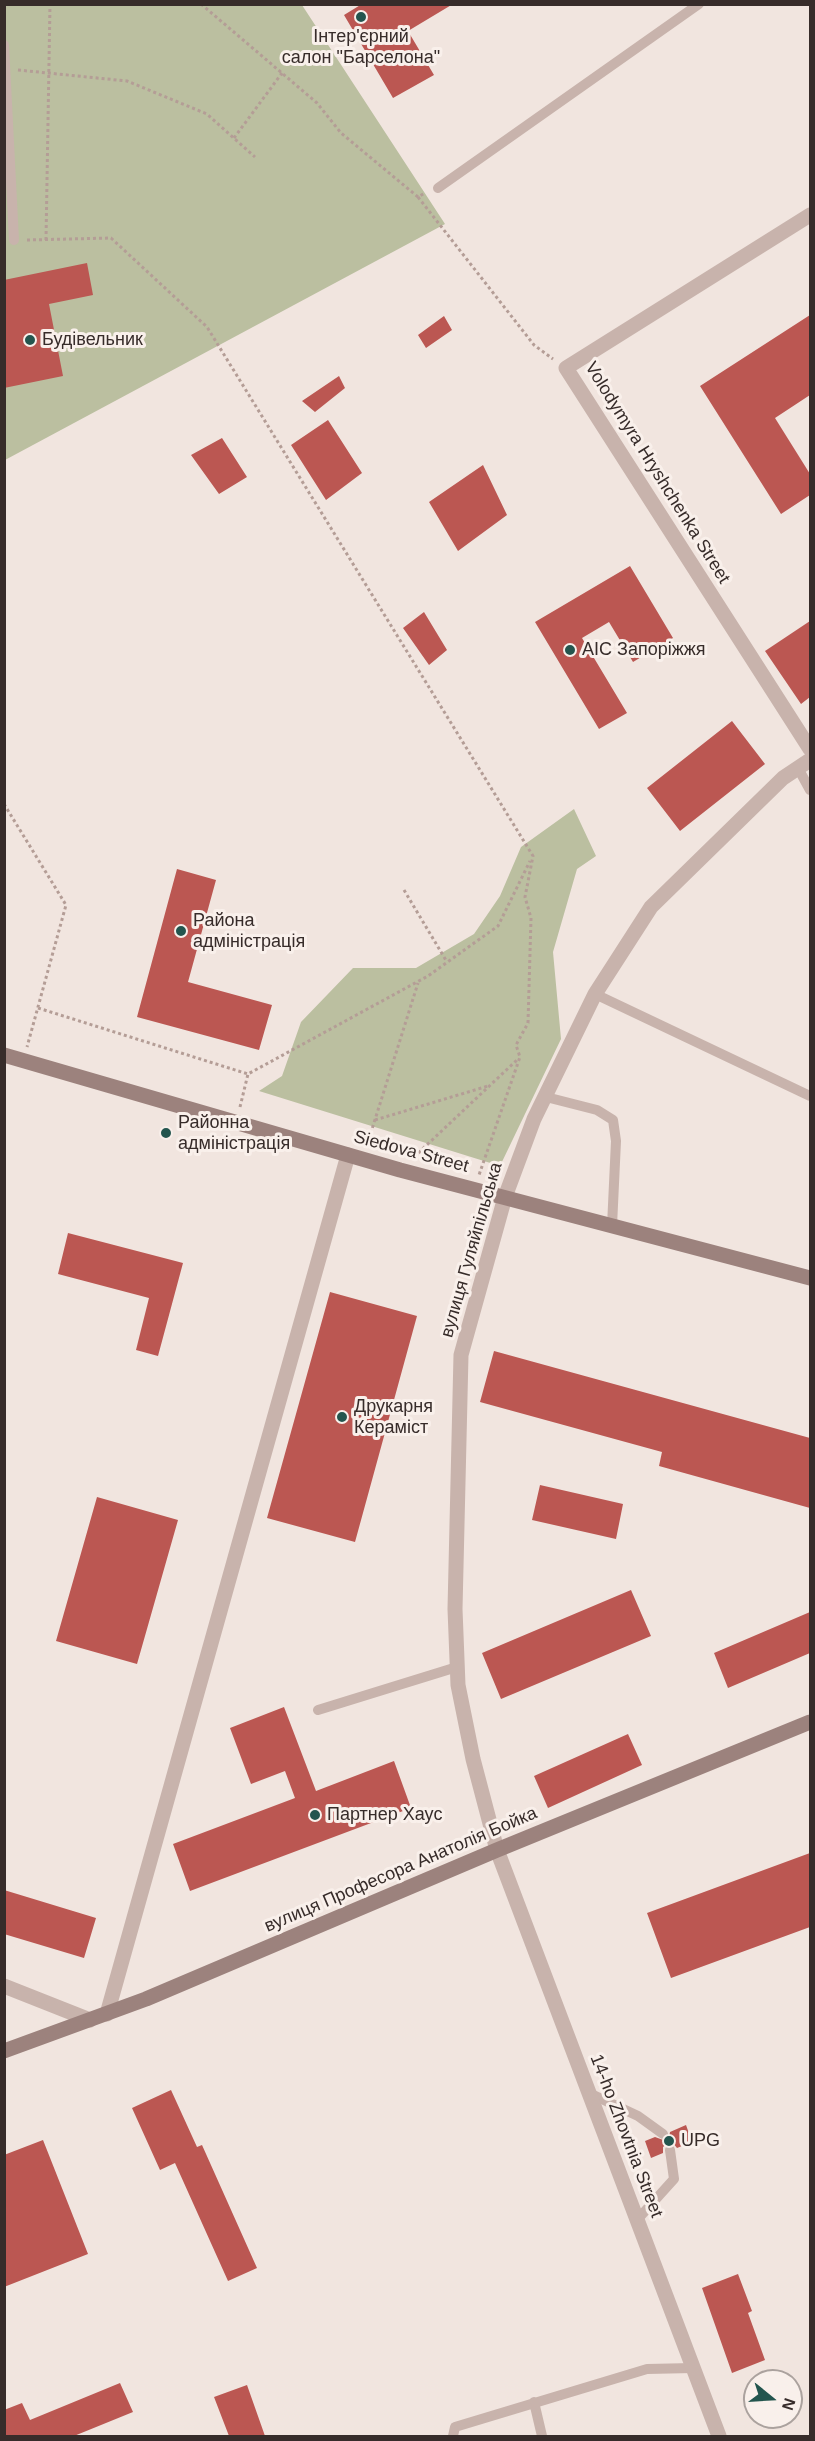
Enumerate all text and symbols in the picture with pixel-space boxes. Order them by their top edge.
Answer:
marker: Інтер'єрний салон "Барселона" [354,10,368,24]
place label: Інтер'єрний салон "Барселона" [282,26,440,68]
place label: Будівельник [42,329,143,351]
marker: Будівельник [23,333,37,347]
street label: Volodymyra Hryshchenka Street [580,358,734,588]
place label: АІС Запоріжжя [582,639,705,661]
marker: АІС Запоріжжя [563,643,577,657]
place label: Района адміністрація [193,910,305,952]
marker: Района адміністрація [174,924,188,938]
place label: Районна адміністрація [178,1112,290,1154]
marker: Районна адміністрація [159,1126,173,1140]
street label: Siedova Street [351,1126,471,1178]
street label: вулиця Гуляйпільська [437,1160,507,1340]
place label: Друкарня Кераміст [354,1396,433,1438]
marker: Друкарня Кераміст [335,1410,349,1424]
street label: вулиця Професора Анатолія Бойка [261,1803,541,1937]
place label: Партнер Хаус [327,1804,442,1826]
marker: Партнер Хаус [308,1808,322,1822]
street label: 14-ho Zhovtnia Street [585,2051,667,2221]
place label: UPG [681,2130,720,2152]
marker: UPG [662,2134,676,2148]
north arrow [743,2369,803,2429]
text: N [779,2396,799,2412]

